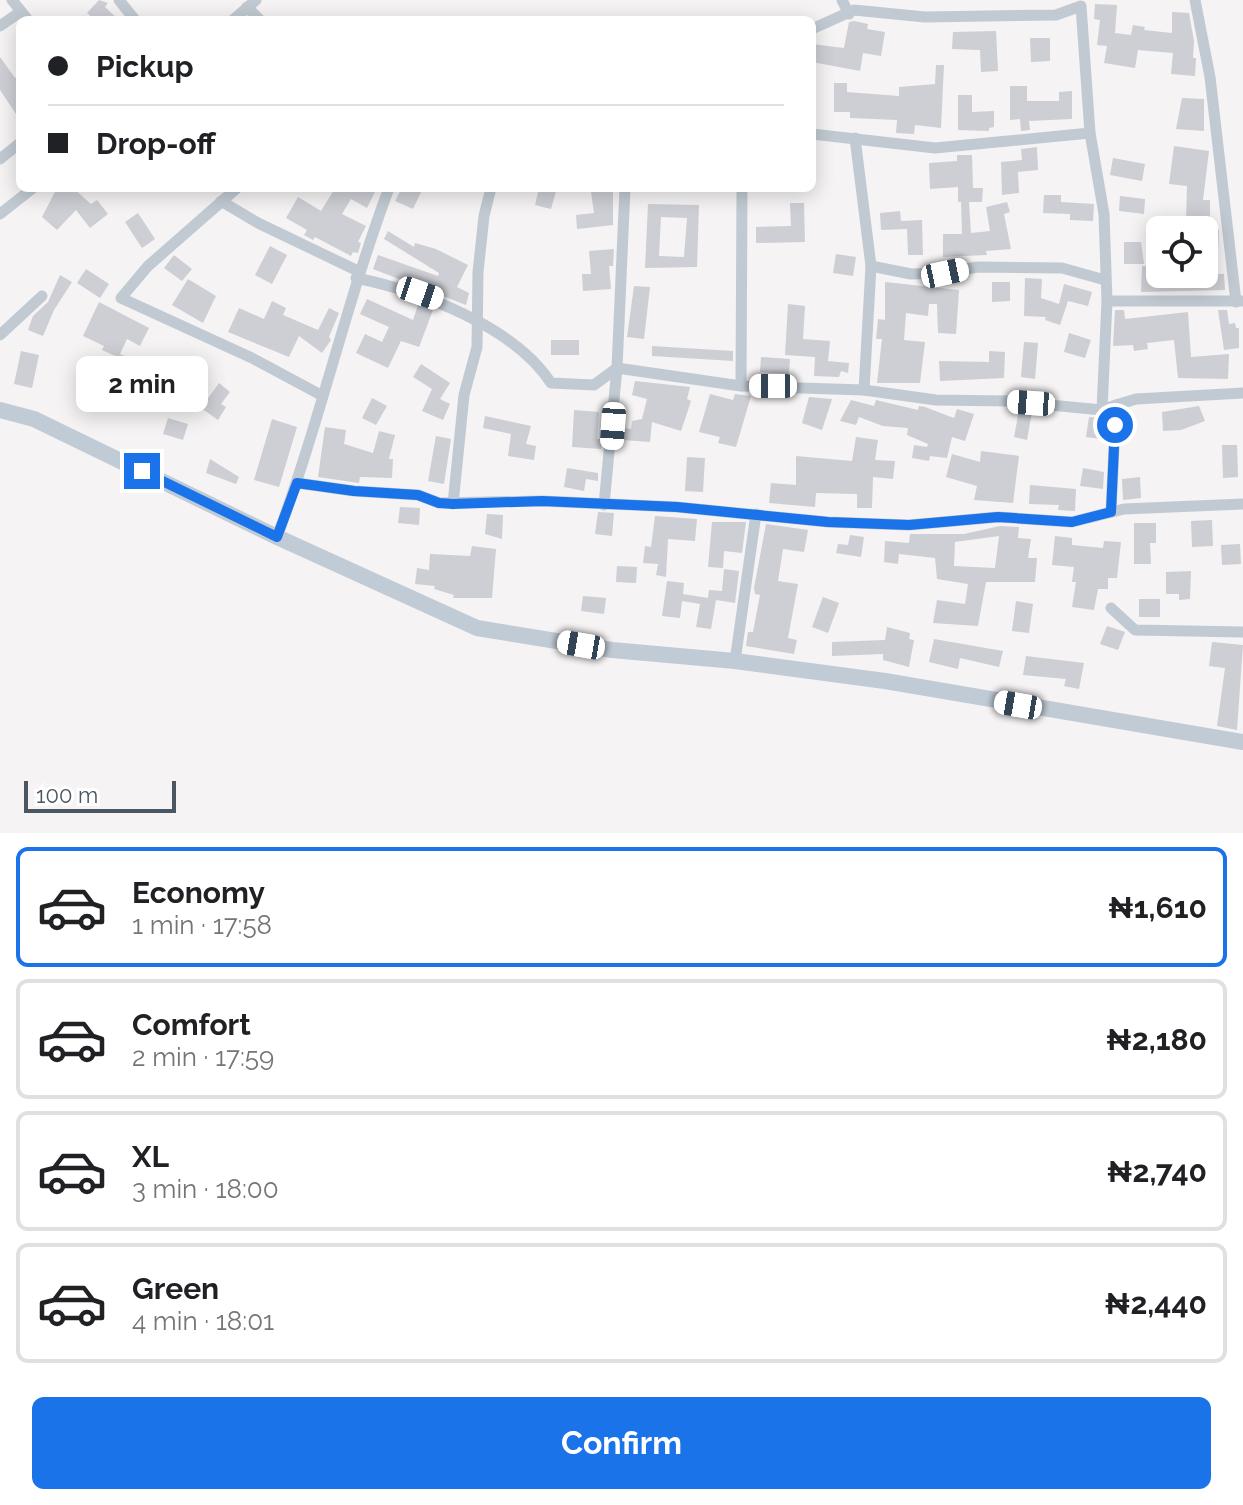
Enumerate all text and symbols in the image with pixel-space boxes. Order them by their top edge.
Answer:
text: Pickup [96,49,194,84]
text: Drop-off [96,126,216,161]
map controls [1146,216,1218,288]
button: locate [1146,216,1218,288]
car [919,256,971,290]
car [393,274,447,312]
callout: 2 min [76,355,208,411]
text: 2 min [108,369,176,399]
car [749,374,797,398]
car [1006,389,1056,417]
car [599,401,627,451]
route start [1097,407,1133,443]
route end [124,453,160,489]
car [555,629,607,661]
car [992,689,1044,721]
scale bar [24,777,176,813]
text: 100 m [36,782,98,808]
icon: car [36,871,108,943]
text: Economy [132,875,265,910]
text: ₦1,610 [1108,890,1207,925]
text: 1 min · 17:58 [132,910,272,940]
icon: car [36,1003,108,1075]
text: Comfort [132,1007,251,1042]
text: ₦2,180 [1106,1022,1207,1057]
text: 2 min · 17:59 [132,1042,274,1072]
icon: car [36,1135,108,1207]
text: XL [132,1139,169,1174]
text: ₦2,740 [1107,1154,1207,1189]
text: 3 min · 18:00 [132,1174,279,1204]
icon: car [36,1267,108,1339]
text: Green [132,1271,219,1306]
text: ₦2,440 [1105,1286,1207,1321]
text: 4 min · 18:01 [132,1306,274,1336]
button: Confirm [32,1397,1211,1489]

